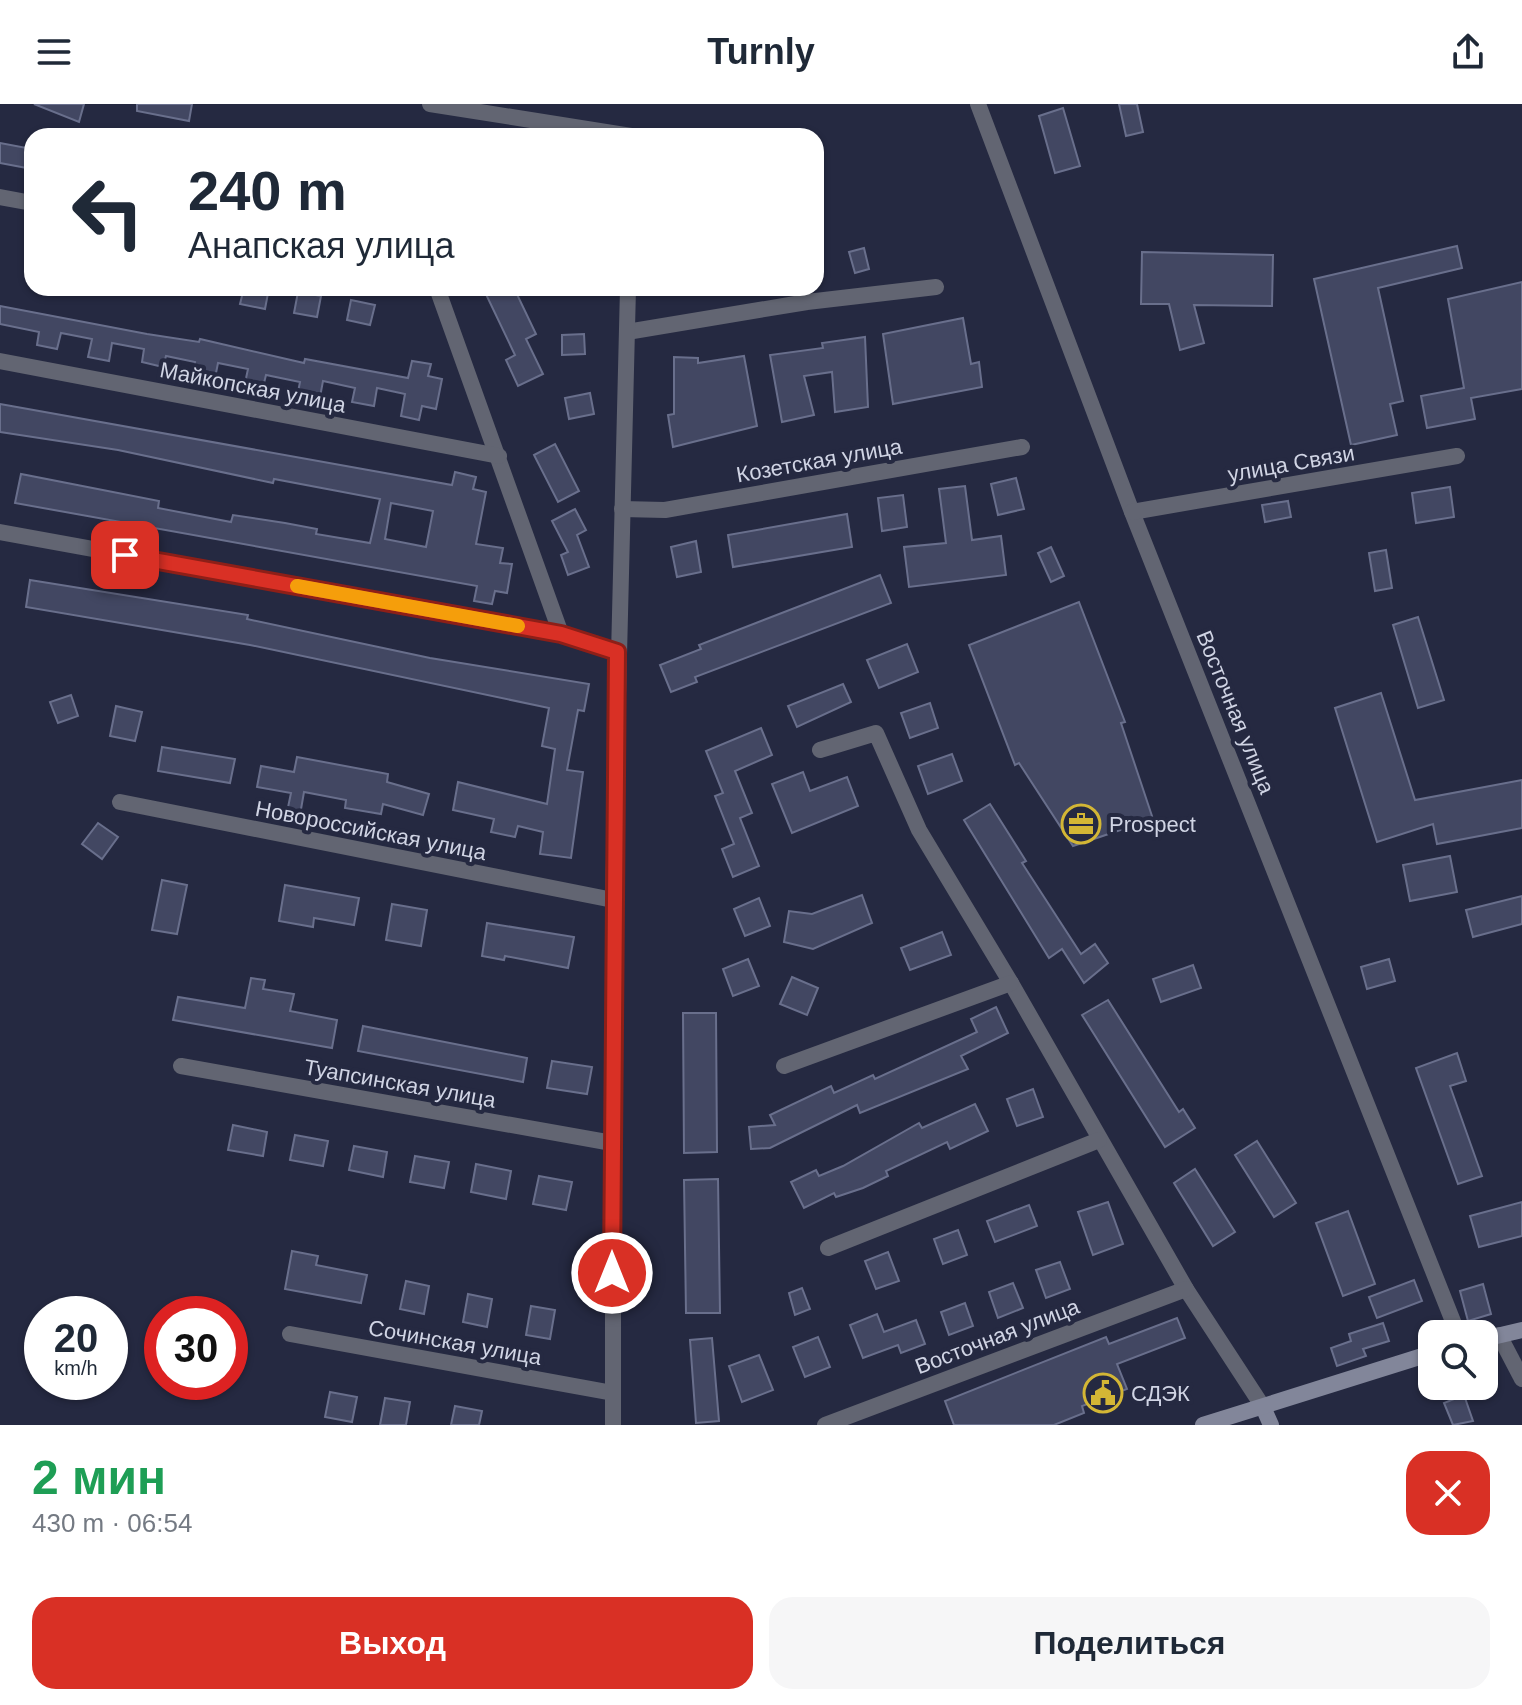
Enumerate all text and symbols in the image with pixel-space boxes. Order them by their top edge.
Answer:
icon: menu [32,30,76,74]
icon: share [1446,30,1490,74]
text: Turnly [707,31,815,72]
text: 240 m [188,159,347,222]
icon: left [56,160,160,264]
text: Анапская улица [188,225,454,266]
street label: Майкопская улица [158,357,349,418]
street label: Козетская улица [734,433,905,487]
street label: улица Связи [1226,440,1356,487]
pin [91,521,159,589]
icon: arrive [103,533,147,577]
street label: Восточная улица [1191,627,1280,798]
street label: Новороссийская улица [253,796,489,865]
office icon: Prospect [1060,803,1102,845]
place label: Prospect [1109,812,1196,837]
street label: Туапсинская улица [302,1054,499,1113]
position arrow [570,1231,654,1315]
street label: Восточная улица [912,1293,1084,1379]
speed limit sign: 30 [144,1296,248,1400]
street label: Сочинская улица [366,1315,544,1370]
text: 20 [54,1316,98,1360]
map controls [1418,1320,1498,1400]
button: search [1418,1320,1498,1400]
text: km/h [54,1357,98,1379]
public building icon: СДЭК [1082,1372,1124,1414]
place label: СДЭК [1131,1381,1190,1406]
text: 2 мин [32,1451,166,1504]
button: close [1406,1451,1490,1535]
text: 430 m · 06:54 [32,1508,192,1538]
button: Выход [32,1597,753,1689]
button: Поделиться [769,1597,1490,1689]

